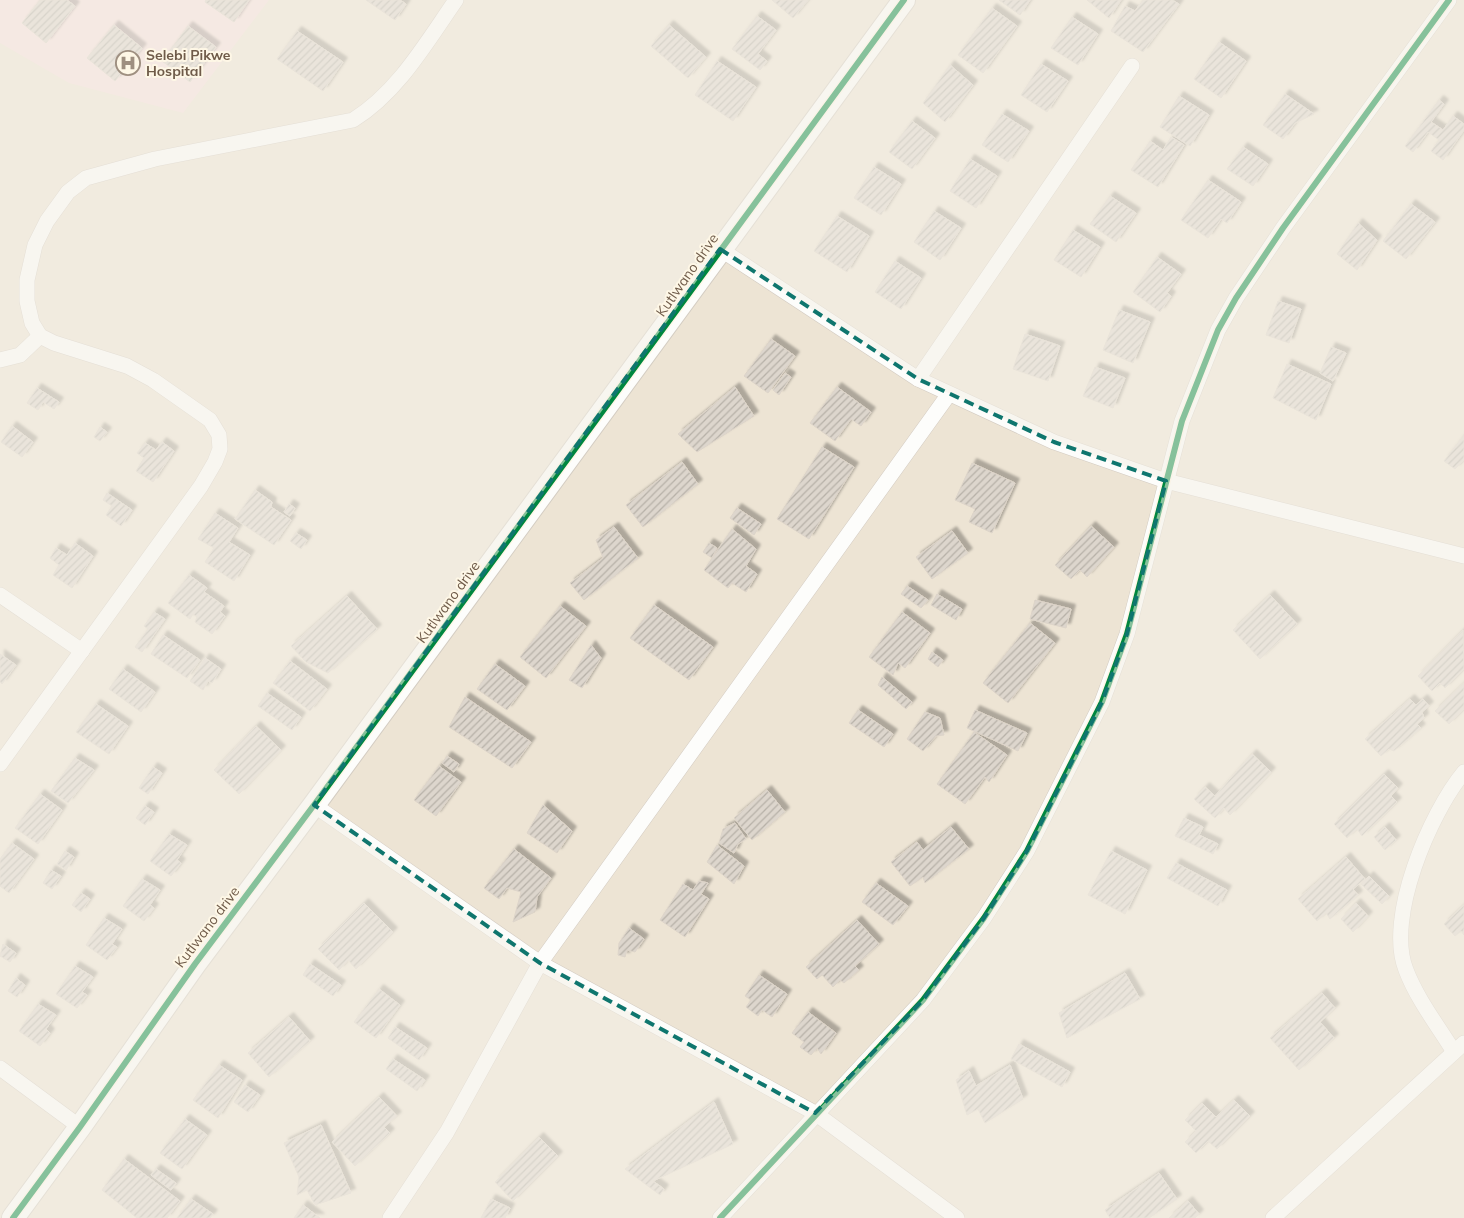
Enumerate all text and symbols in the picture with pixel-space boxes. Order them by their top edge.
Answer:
place label: Selebi Pikwe Hospital [146,46,231,80]
hospital icon: Selebi Pikwe Hospital [115,50,141,76]
street label: Kutlwano drive [652,230,722,320]
street label: Kutlwano drive [412,557,484,647]
street label: Kutlwano drive [171,883,243,971]

